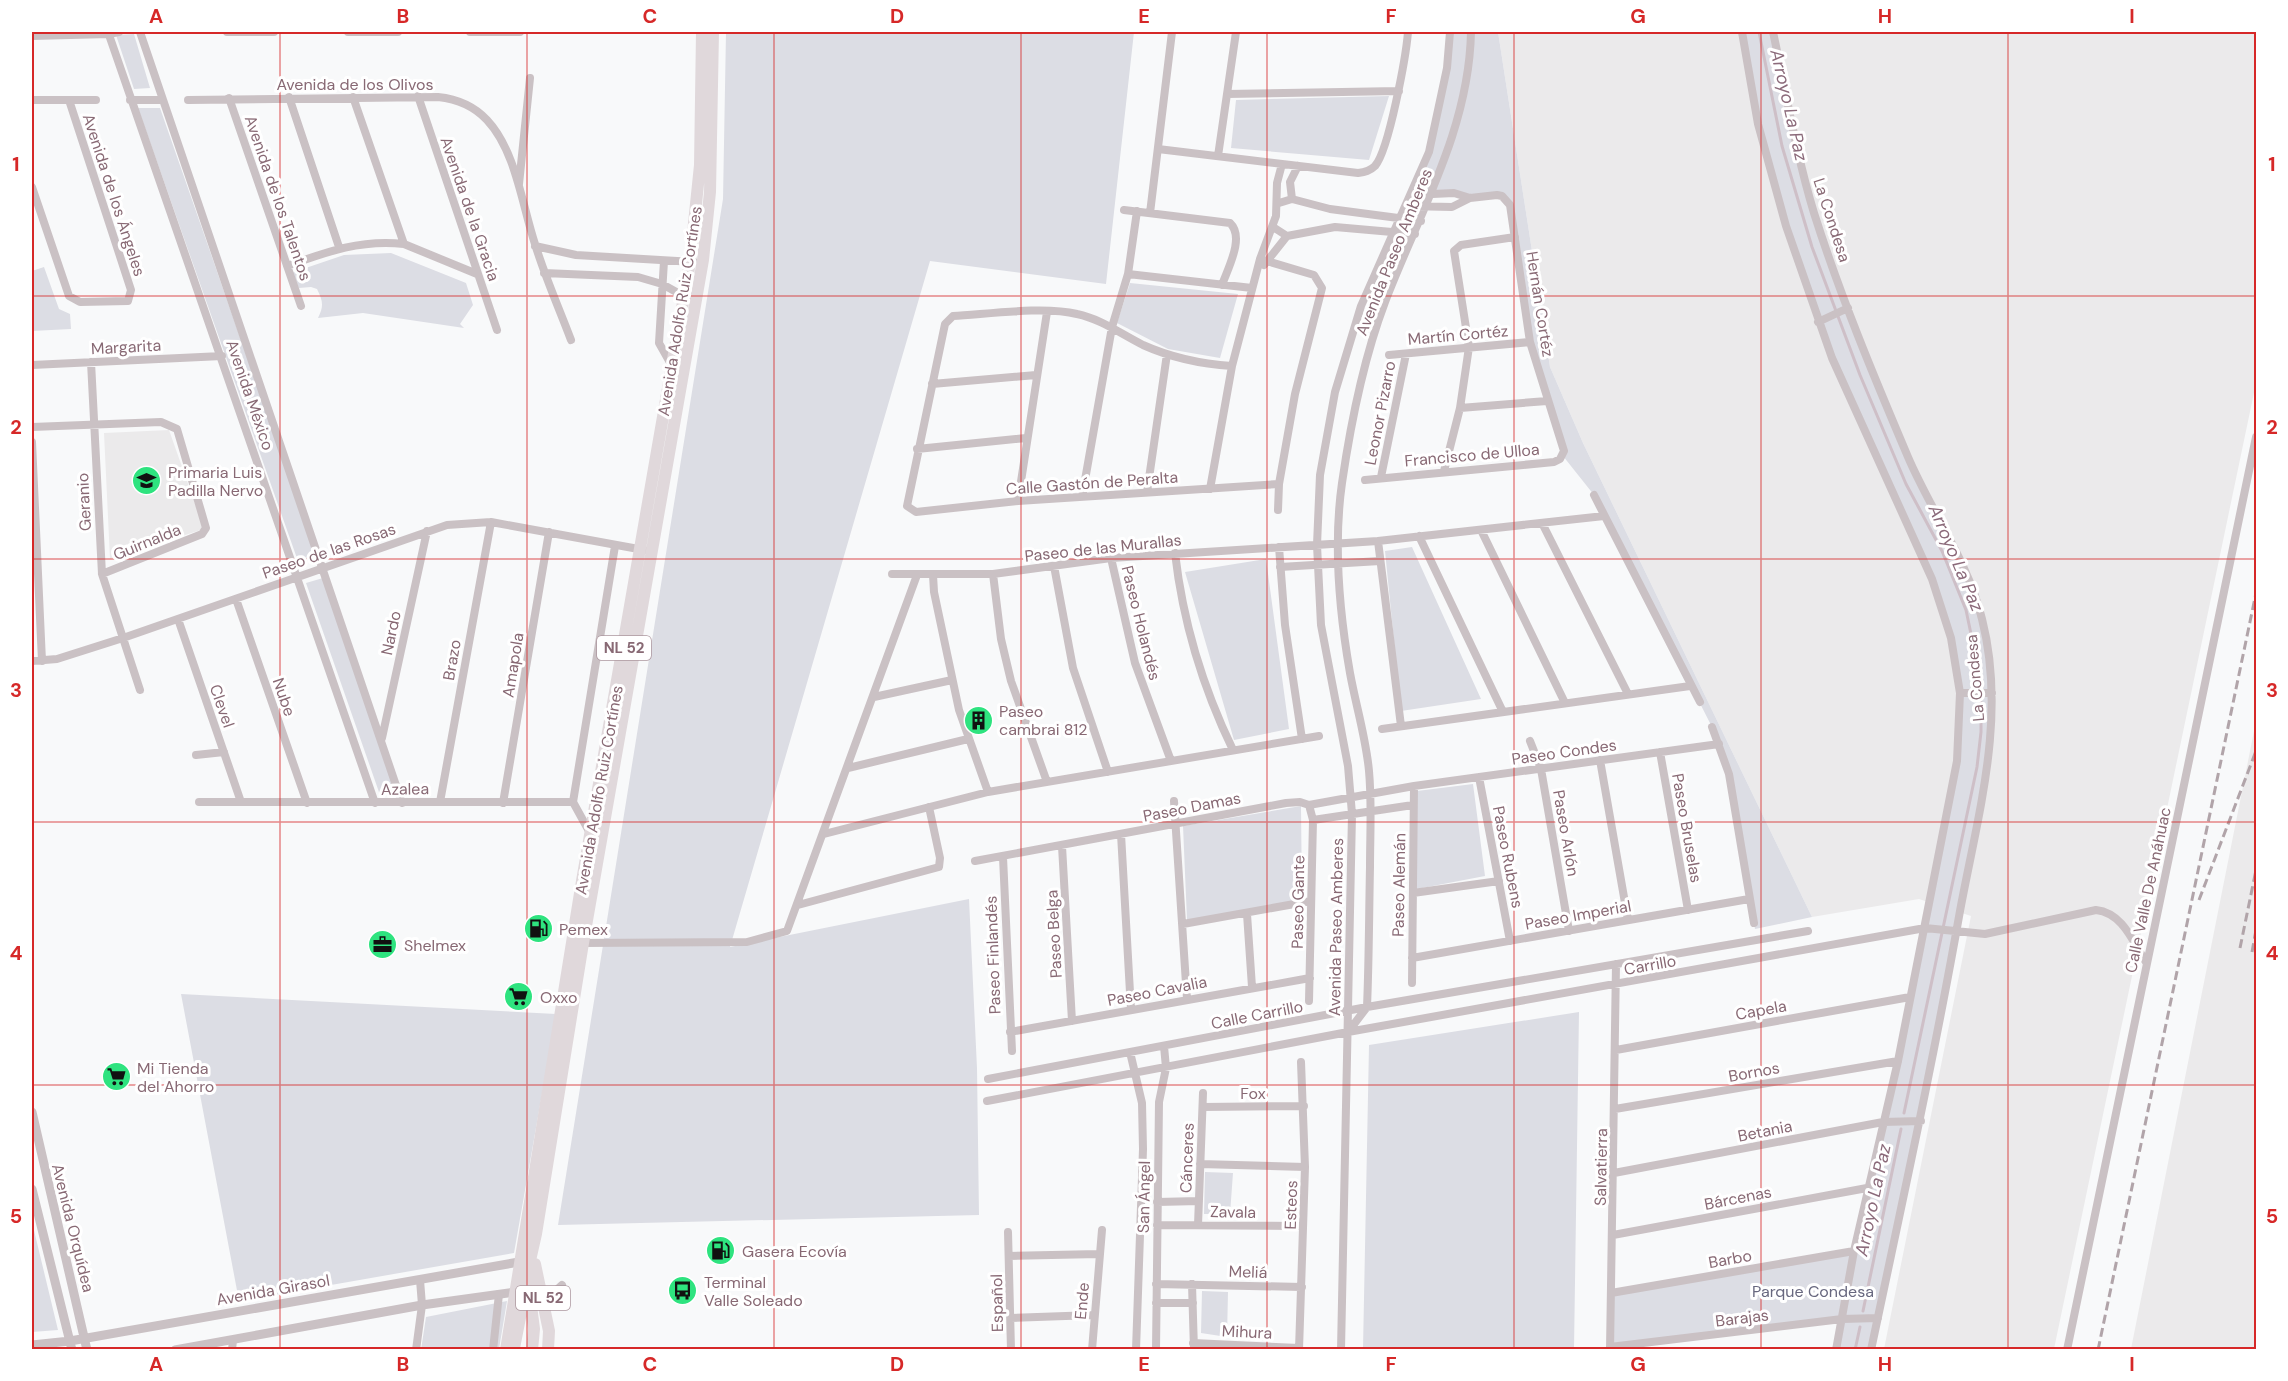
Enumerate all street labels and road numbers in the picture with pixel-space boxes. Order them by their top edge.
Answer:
street label: Avenida de los Olivos [276,74,434,95]
street label: Avenida de los Ángeles [78,111,150,279]
street label: Avenida de los Talentos [240,113,316,283]
street label: Avenida de la Gracia [435,134,505,284]
street label: Avenida Paseo Amberes [1351,165,1437,339]
street label: La Condesa [1809,175,1855,265]
street label: Avenida Adolfo Ruiz Cortínes [653,205,707,417]
street label: Hernán Cortéz [1521,250,1559,358]
street label: Martín Cortéz [1407,320,1509,350]
street label: Margarita [90,335,162,359]
street label: Avenida México [221,337,279,453]
street label: Leonor Pizarro [1360,359,1400,467]
street label: Francisco de Ulloa [1404,439,1540,471]
street label: Calle Gastón de Peralta [1005,467,1179,499]
street label: Geranio [72,472,96,532]
street label: Paseo de las Rosas [260,518,398,584]
street label: Guirnalda [110,519,184,565]
street label: Paseo de las Murallas [1024,529,1182,567]
street label: Paseo Holandés [1117,563,1165,683]
street label: Nardo [376,609,406,657]
street label: Amapola [498,631,528,699]
street label: La Condesa [1961,634,1989,722]
road number: NL 52 [597,636,651,660]
street label: Brazo [438,638,466,682]
street label: Nube [268,675,300,719]
street label: Clevel [205,682,239,730]
street label: Avenida Adolfo Ruiz Cortínes [570,684,628,896]
street label: Paseo Condes [1510,734,1618,770]
street label: Paseo Bruselas [1667,772,1707,884]
street label: Azalea [381,778,429,800]
street label: Paseo Damas [1141,787,1243,827]
street label: Paseo Arlón [1548,788,1584,878]
street label: Paseo Rubens [1488,804,1528,910]
street label: Calle Valle De Anáhuac [2120,805,2176,975]
street label: Paseo Alemán [1388,833,1410,937]
street label: Avenida Paseo Amberes [1324,838,1348,1016]
street label: Paseo Gante [1287,855,1309,949]
street label: Paseo Belga [1041,889,1067,979]
street label: Paseo Finlandés [980,895,1006,1015]
street label: Paseo Imperial [1523,895,1633,935]
street label: Carrillo [1622,950,1678,980]
street label: Paseo Cavalia [1105,971,1209,1011]
street label: Capela [1734,995,1788,1025]
street label: Calle Carrillo [1209,996,1305,1034]
street label: Bornos [1727,1057,1781,1087]
street label: Fox [1240,1083,1266,1104]
street label: Betania [1736,1115,1794,1147]
street label: Cánceres [1175,1122,1199,1194]
street label: Salvatierra [1590,1128,1612,1206]
street label: San Ángel [1133,1161,1155,1233]
street label: Avenida Orquídea [47,1162,99,1294]
street label: Esteos [1280,1180,1302,1230]
street label: Bárcenas [1703,1181,1773,1215]
street label: Zavala [1210,1201,1256,1223]
street label: Barbo [1707,1245,1753,1273]
street label: Meliá [1228,1261,1268,1283]
street label: Avenida Girasol [215,1270,331,1310]
street label: Español [986,1274,1008,1332]
street label: Ende [1070,1281,1094,1321]
road number: NL 52 [516,1286,570,1310]
street label: Barajas [1714,1304,1770,1332]
street label: Mihura [1221,1320,1273,1344]

